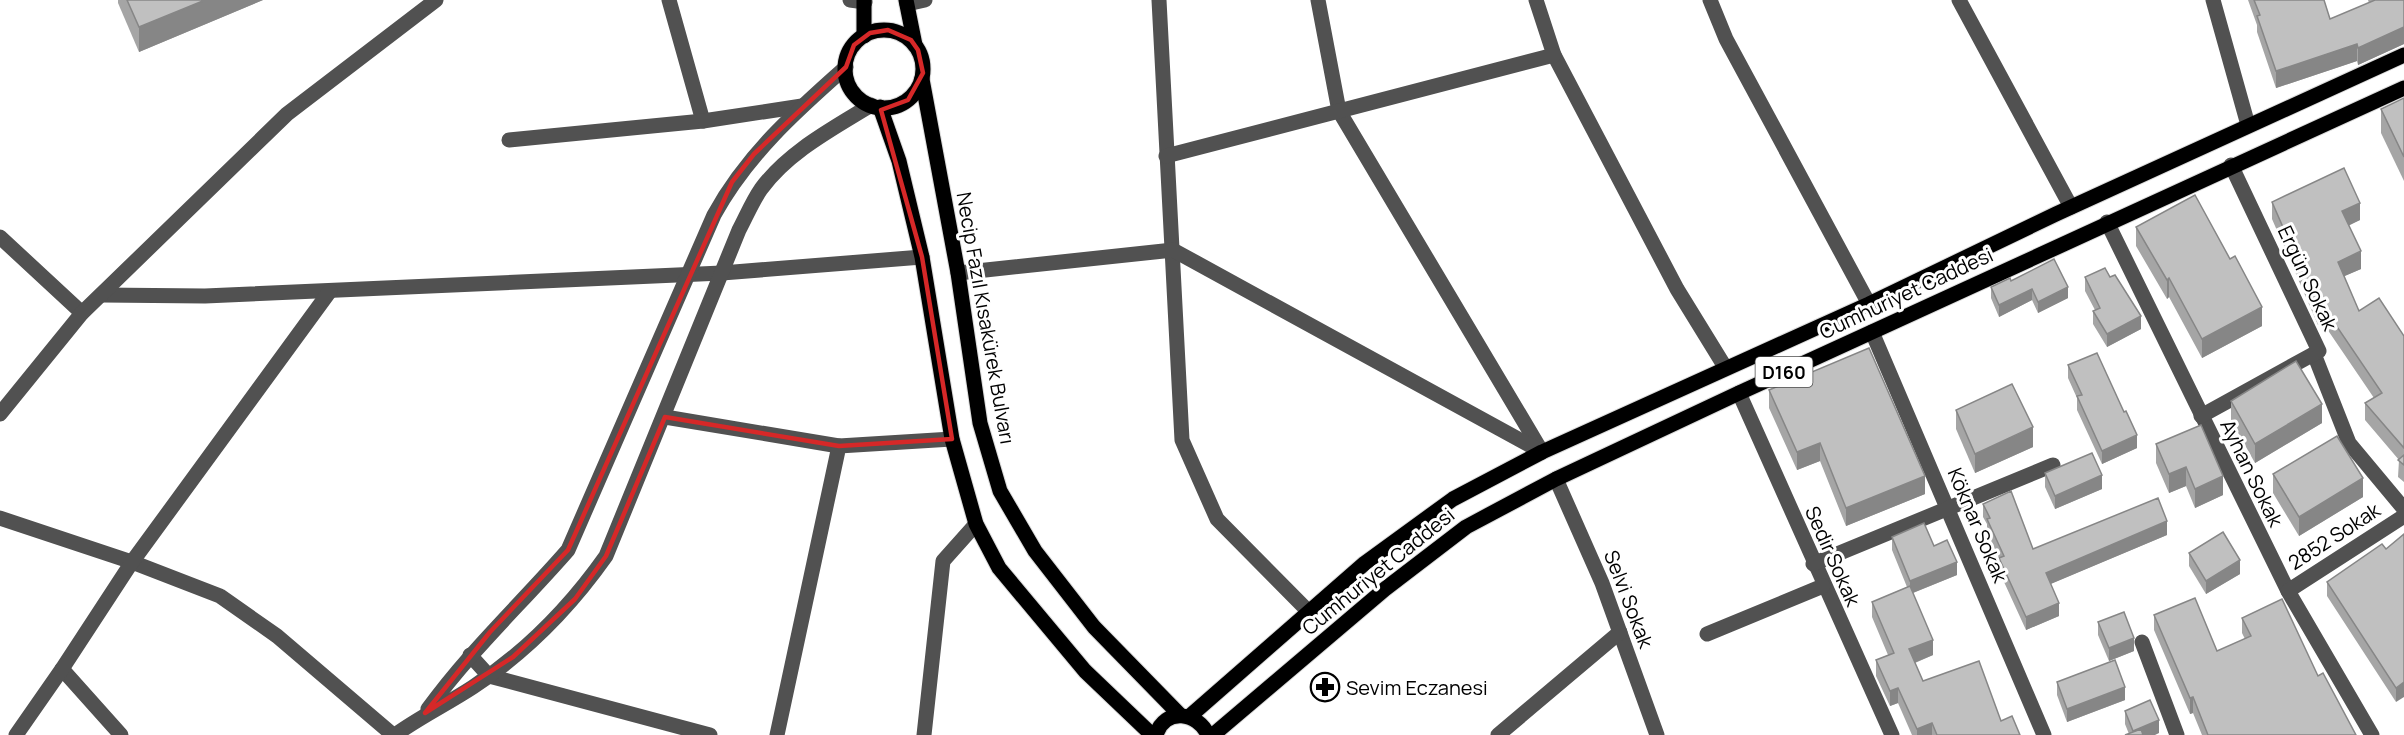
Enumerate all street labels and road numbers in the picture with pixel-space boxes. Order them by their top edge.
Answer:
street label: Necip Fazıl Kısakürek Bulvarı [951,190,1021,446]
street label: Ergün Sokak [2272,221,2345,336]
street label: Cumhuriyet Caddesi [1815,241,1997,345]
road number: D160 [1756,357,1812,387]
street label: Ayhan Sokak [2214,415,2290,532]
street label: Köknar Sokak [1942,464,2015,587]
street label: 2852 Sokak [2283,496,2386,576]
street label: Cumhuriyet Caddesi [1296,501,1460,641]
street label: Sedir Sokak [1799,502,1868,611]
street label: Selvi Sokak [1598,546,1660,653]

